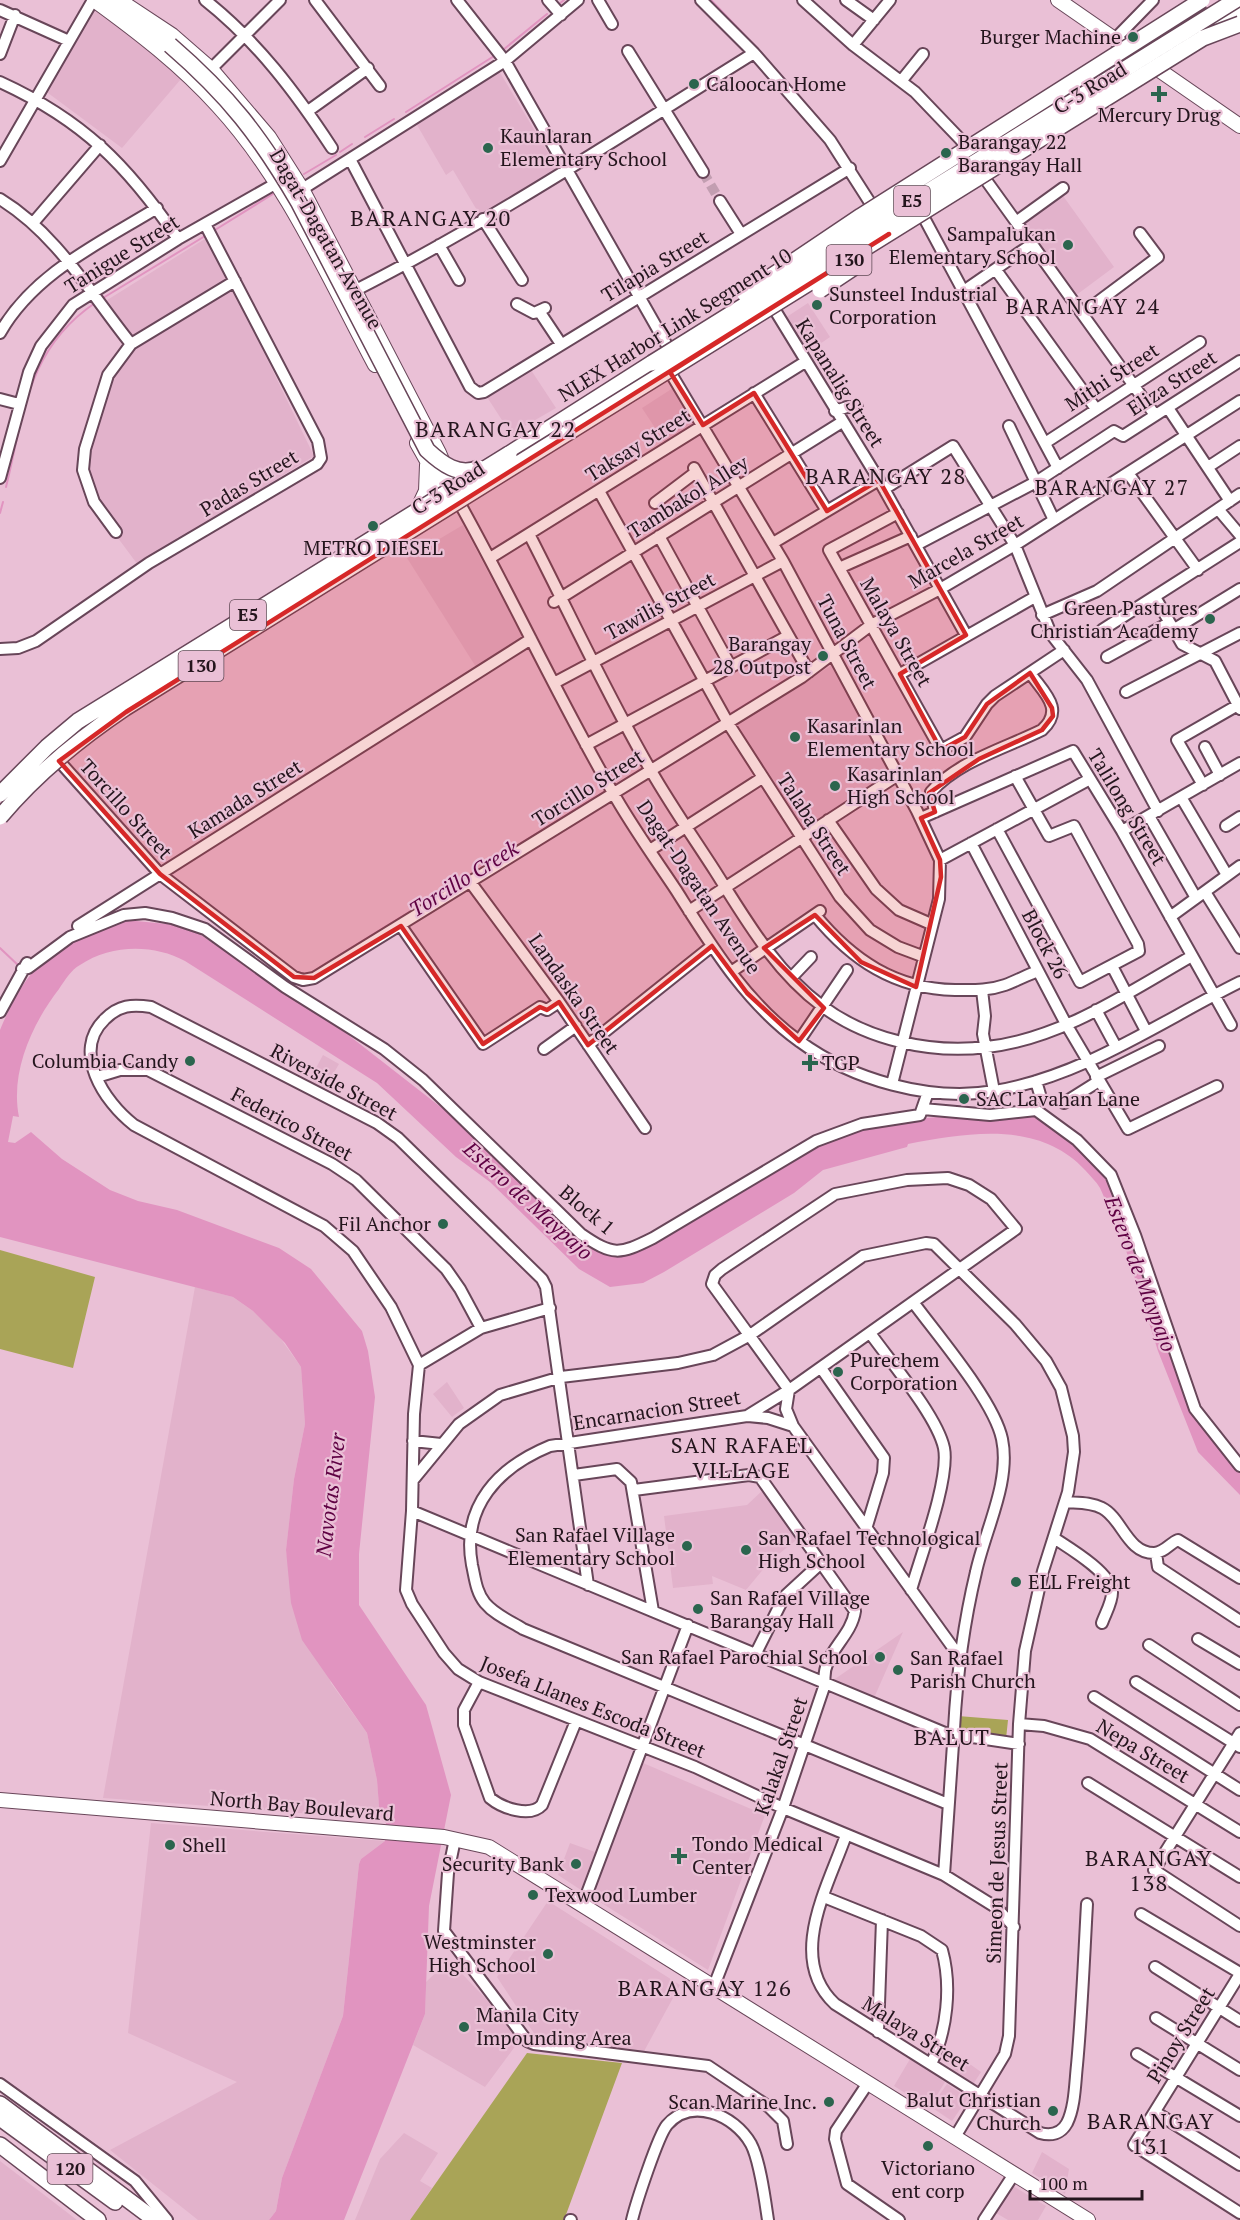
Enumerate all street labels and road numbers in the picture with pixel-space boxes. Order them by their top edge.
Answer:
street label: C-3 Road [1048,55,1131,120]
street label: Dagat-Dagatan Avenue [264,144,389,334]
road number: E5 [894,186,930,216]
street label: Tanigue Street [59,207,185,299]
street label: Tilapia Street [596,223,714,308]
street label: NLEX Harbor Link Segment 10 [553,241,797,408]
road number: 130 [826,245,872,275]
street label: Kapanalig Street [790,313,891,453]
street label: Mithi Street [1060,336,1164,417]
street label: Eliza Street [1122,343,1222,422]
street label: Taksay Street [580,401,696,488]
street label: Padas Street [195,442,303,522]
street label: Tambakol Alley [622,448,754,544]
street label: C-3 Road [406,455,489,520]
street label: Marcela Street [903,506,1029,594]
street label: Tawilis Street [600,565,720,646]
street label: Malaya Street [854,572,939,692]
street label: Tuna Street [811,590,884,694]
road number: E5 [230,600,266,630]
road number: 130 [178,651,224,681]
street label: Torcillo Street [527,742,649,833]
street label: Talilong Street [1082,743,1173,871]
street label: Kamada Street [183,752,307,844]
street label: Torcillo Street [74,753,179,865]
street label: Talaba Street [771,767,858,881]
street label: Dagat-Dagatan Avenue [631,795,768,979]
street label: Block 26 [1016,904,1075,984]
street label: Landaska Street [523,928,626,1060]
street label: Riverside Street [266,1037,403,1127]
street label: Federico Street [227,1080,358,1167]
street label: Block 1 [554,1179,621,1241]
street label: Encarnacion Street [571,1383,743,1436]
street label: Josefa Llanes Escoda Street [477,1649,710,1764]
street label: Kalakal Street [748,1692,814,1819]
street label: Nepa Street [1092,1712,1195,1789]
street label: Simeon de Jesus Street [979,1761,1014,1964]
street label: North Bay Boulevard [209,1784,395,1827]
street label: Pinoy Street [1140,1981,1221,2088]
street label: Malaya Street [857,1990,976,2078]
road number: 120 [48,2154,92,2184]

